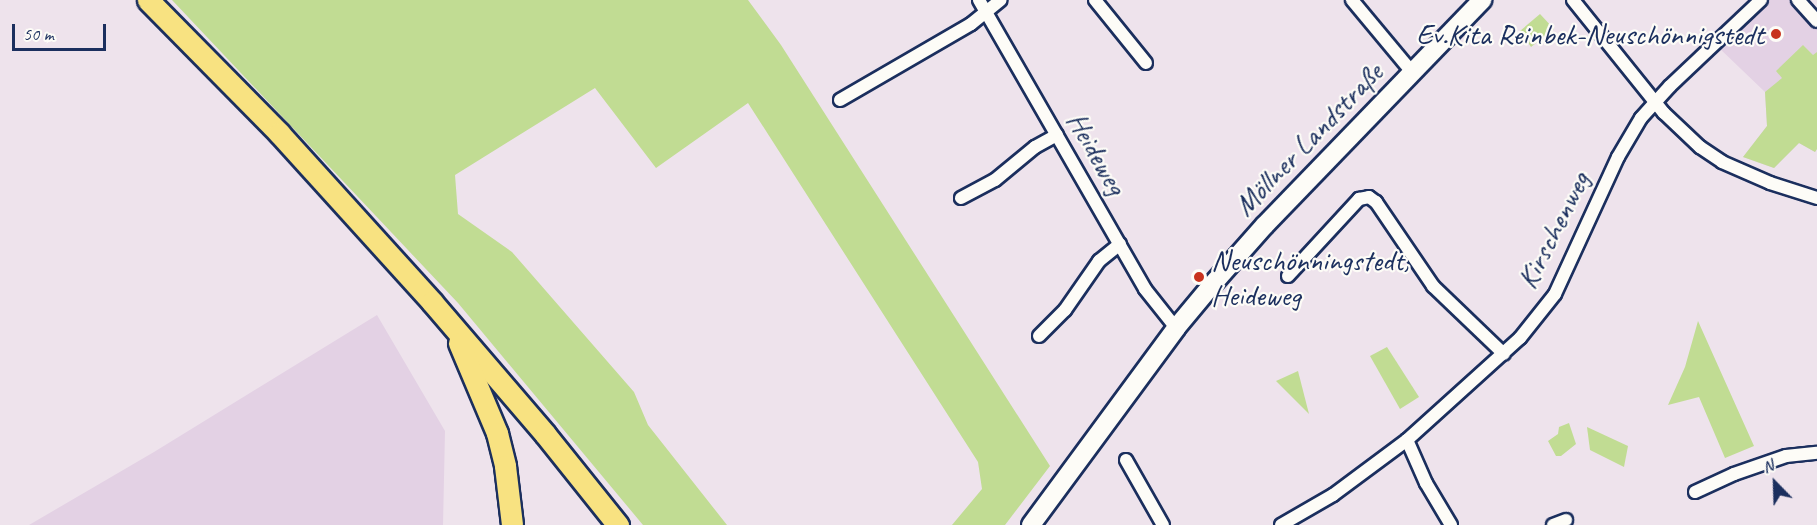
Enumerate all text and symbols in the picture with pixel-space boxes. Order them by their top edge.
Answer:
scale bar [15,12,110,50]
place label: Ev.Kita Reinbek-Neuschönnigstedt [1415,16,1764,52]
text: 50 m [23,23,54,45]
marker: Ev.Kita Reinbek-Neuschönnigstedt [1769,27,1783,41]
street label: Möllner Landstraße [1226,55,1390,223]
street label: Heideweg [1059,105,1135,201]
street label: Kirschenweg [1508,166,1598,294]
place label: Neuschönningstedt, Heideweg [1211,242,1409,312]
marker: Neuschönningstedt, Heideweg [1192,270,1206,284]
north arrow [1745,453,1805,513]
text: N [1760,455,1776,478]

